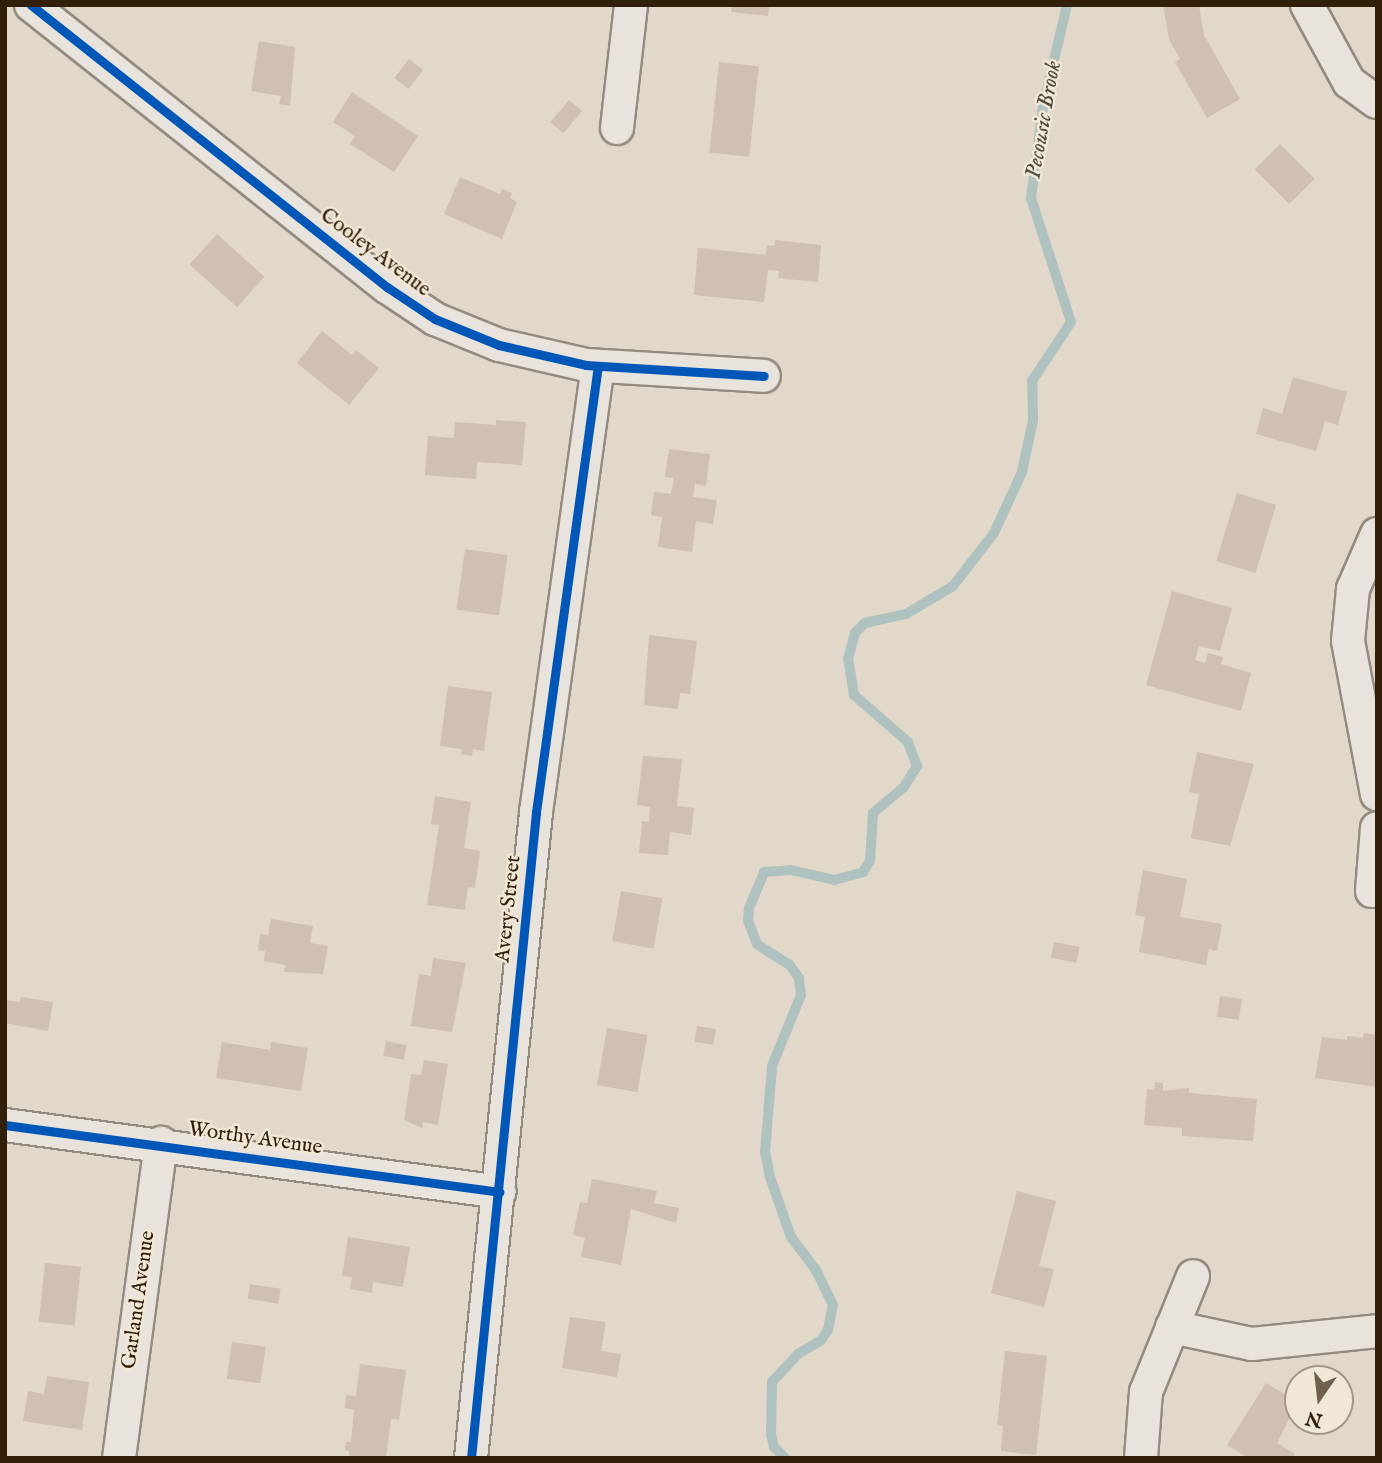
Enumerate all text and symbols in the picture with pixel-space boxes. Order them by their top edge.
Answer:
water label: Pecousic Brook [1020,59,1068,181]
street label: Cooley Avenue [315,203,435,303]
street label: Avery Street [491,854,527,964]
street label: Worthy Avenue [186,1117,324,1161]
street label: Garland Avenue [117,1229,161,1371]
north arrow [1284,1365,1354,1435]
text: N [1304,1405,1325,1432]

